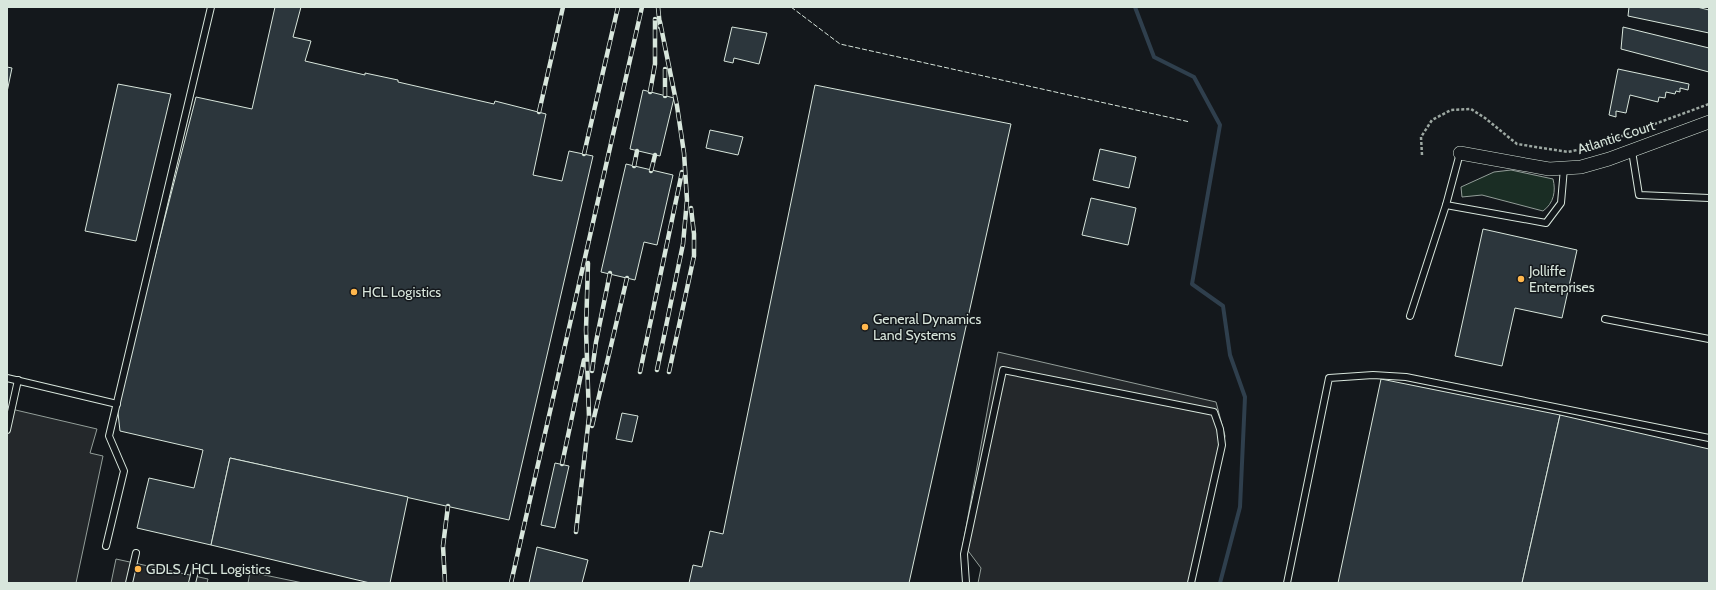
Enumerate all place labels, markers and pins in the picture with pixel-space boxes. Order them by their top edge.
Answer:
place label: Jolliffe Enterprises [1528,262,1595,296]
marker: Jolliffe Enterprises [1516,274,1526,284]
place label: HCL Logistics [362,283,441,301]
marker: HCL Logistics [349,287,359,297]
place label: General Dynamics Land Systems [873,310,981,344]
marker: General Dynamics Land Systems [860,322,870,332]
place label: GDLS / HCL Logistics [146,560,271,578]
marker: GDLS / HCL Logistics [133,564,143,574]

